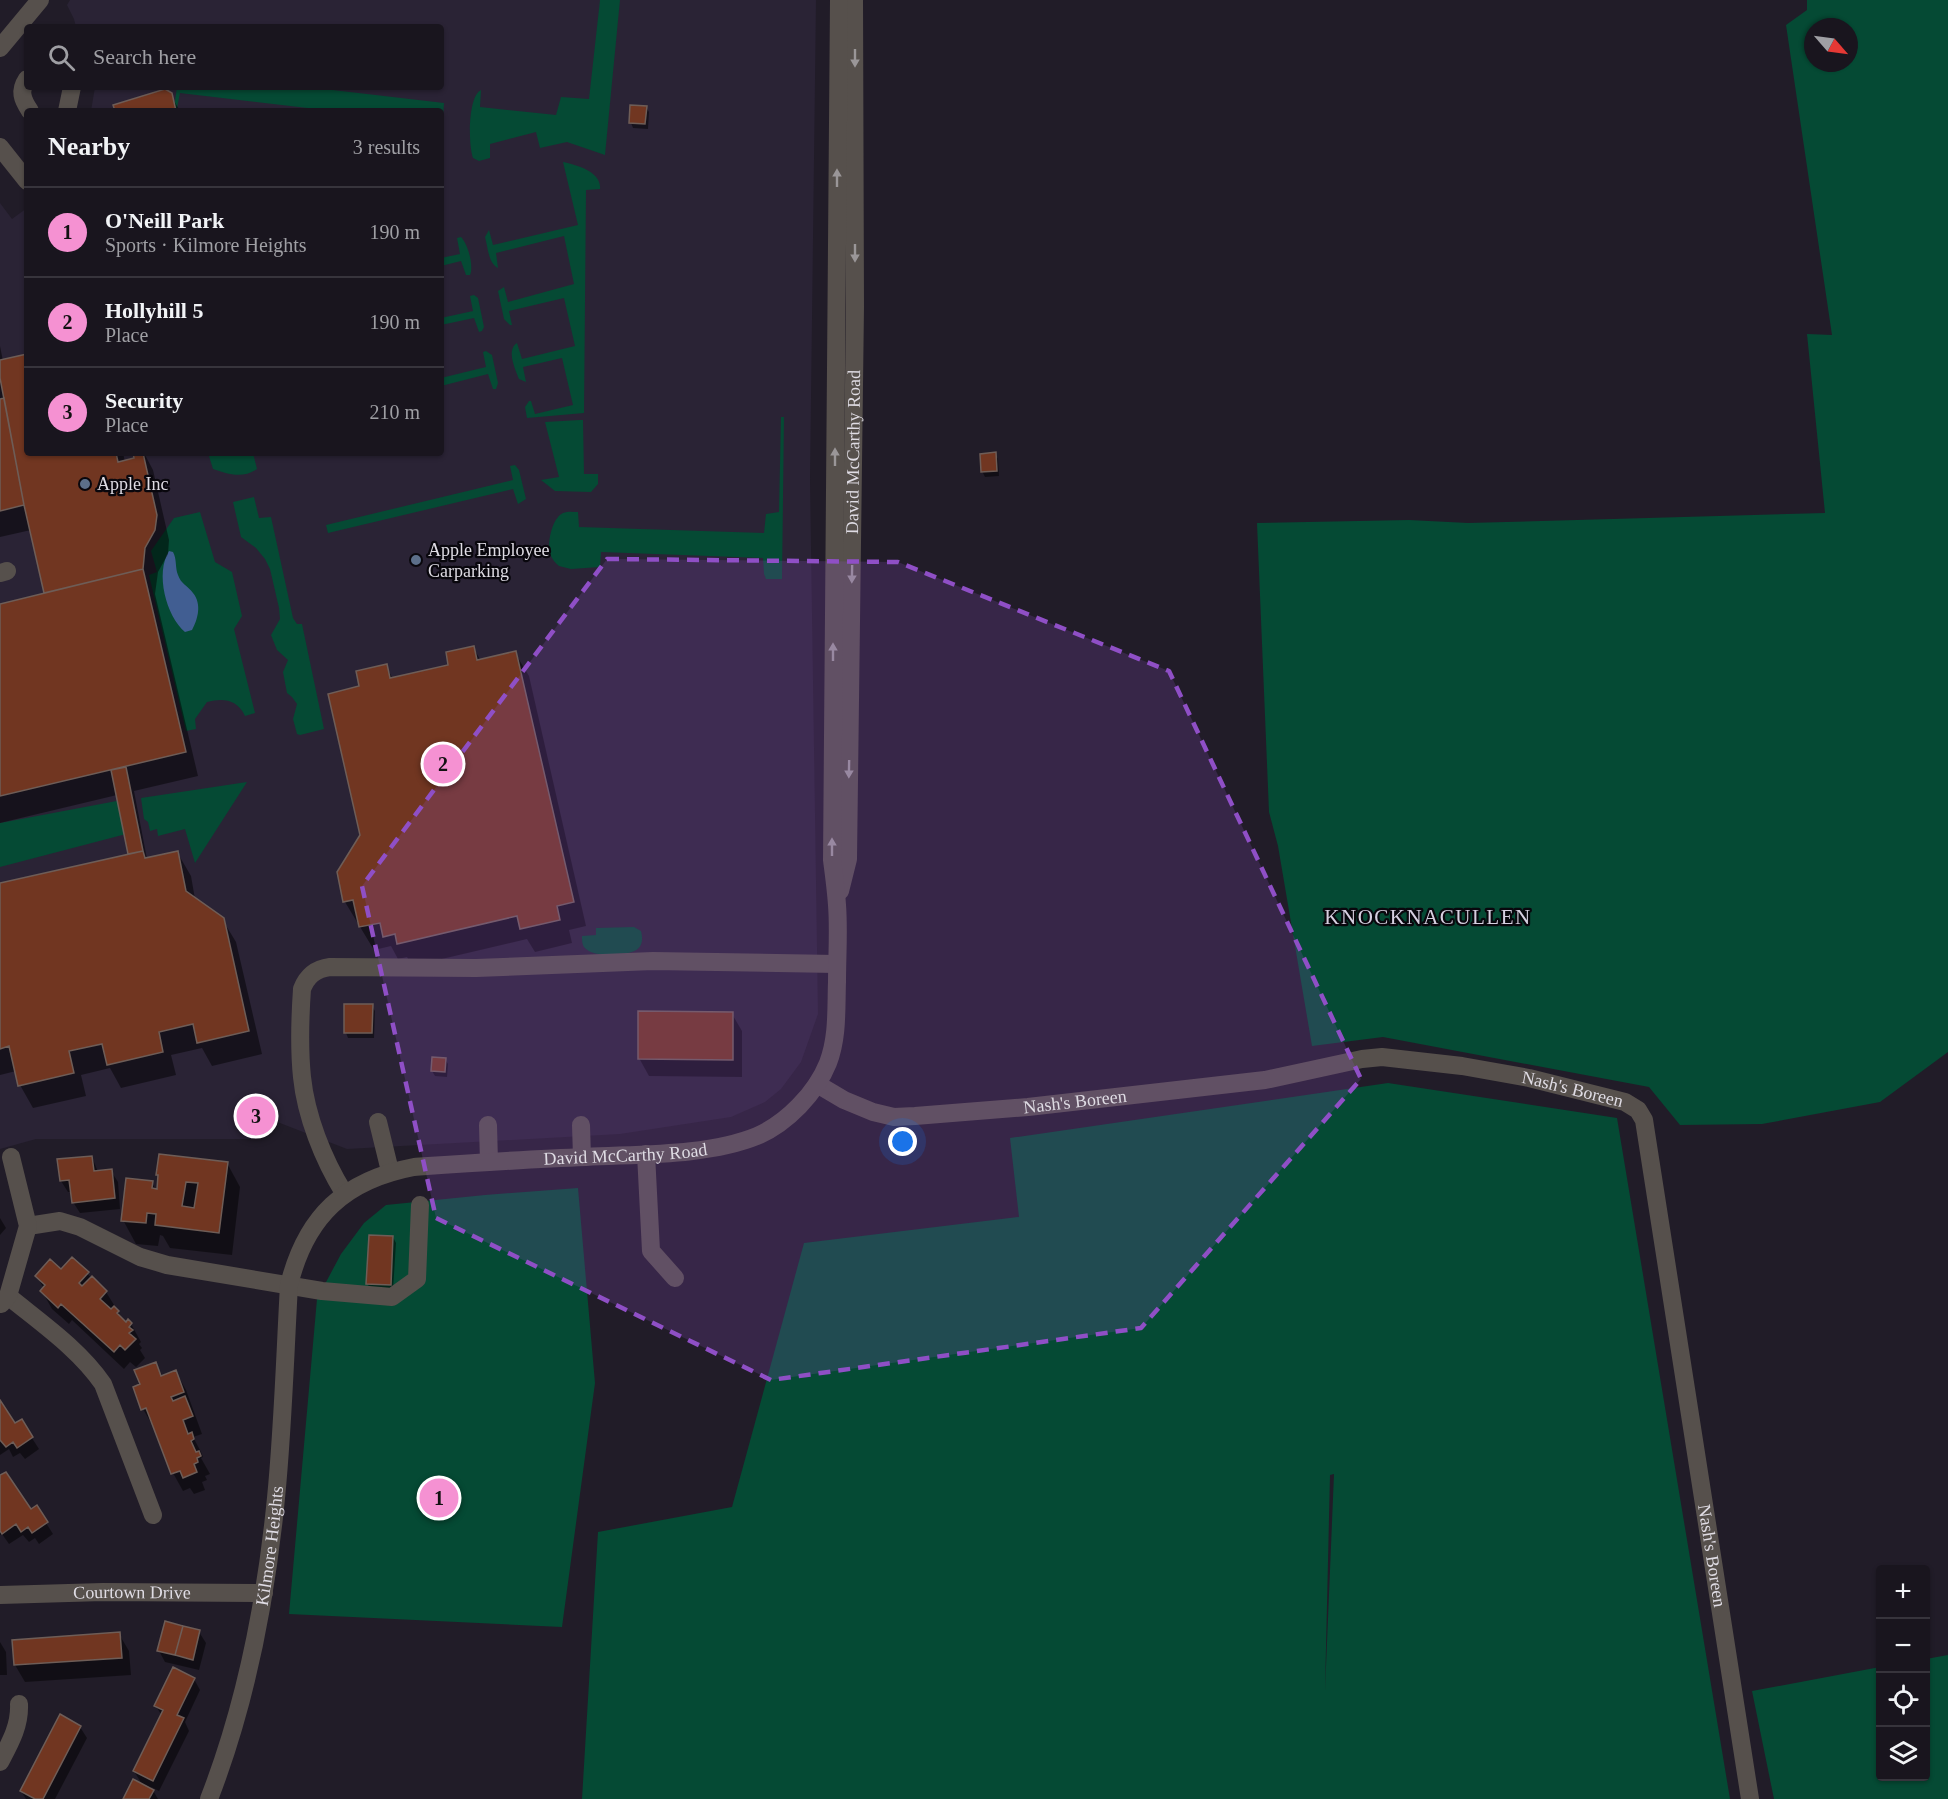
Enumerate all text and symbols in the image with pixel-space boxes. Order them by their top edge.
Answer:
north arrow [1804,18,1858,72]
search box [24,24,444,90]
icon: search [45,41,78,74]
text: Search here [93,44,196,69]
one-way arrow [850,49,860,68]
text: Nearby [48,132,130,161]
text: 3 results [353,136,420,158]
one-way arrow [832,168,842,187]
text: O'Neill Park [105,208,224,233]
text: 1 [63,221,73,243]
text: 190 m [369,221,420,243]
text: Sports · Kilmore Heights [105,234,307,256]
one-way arrow [850,244,860,263]
text: Hollyhill 5 [105,298,203,323]
text: 2 [63,311,73,333]
text: 190 m [369,311,420,333]
text: Place [105,324,148,346]
street label: David McCarthy Road [842,370,864,534]
text: Security [105,388,183,413]
text: 3 [63,401,73,423]
text: 210 m [369,401,420,423]
text: Place [105,414,148,436]
one-way arrow [830,447,840,466]
place label: Apple Inc [97,474,168,494]
marker: Apple Inc [78,477,92,491]
place label: Apple Employee Carparking [428,540,549,581]
marker: Apple Employee Carparking [409,553,423,567]
one-way arrow [847,565,857,584]
one-way arrow [828,642,838,661]
pin: 2 [424,742,462,786]
one-way arrow [844,760,854,779]
one-way arrow [827,837,837,856]
district label: KNOCKNACULLEN [1324,905,1532,929]
street label: Nash's Boreen [1520,1067,1625,1111]
street label: Nash's Boreen [1022,1086,1128,1117]
pin: 3 [236,1094,276,1138]
your location [888,1127,917,1156]
street label: David McCarthy Road [543,1139,709,1169]
pin: 1 [420,1476,458,1520]
street label: Kilmore Heights [252,1485,287,1607]
street label: Nash's Boreen [1694,1503,1730,1608]
map controls [1876,1565,1930,1781]
button: + [1876,1565,1930,1619]
street label: Courtown Drive [73,1582,191,1603]
button: − [1876,1619,1930,1673]
button: locate [1876,1673,1930,1727]
button: layers [1876,1727,1930,1781]

